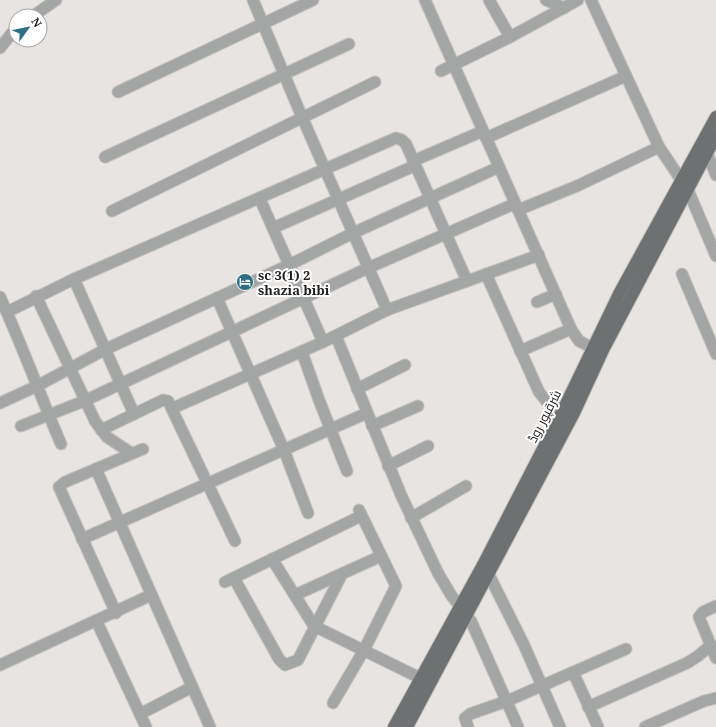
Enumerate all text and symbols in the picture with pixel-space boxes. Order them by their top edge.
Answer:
north arrow [8,8,48,48]
text: N [28,15,46,30]
place label: sc 3(1) 2 shazia bibi [258,266,330,299]
hotel icon: sc 3(1) 2 shazia bibi [235,272,255,292]
street label: شرقپور روڈ [523,386,565,446]

